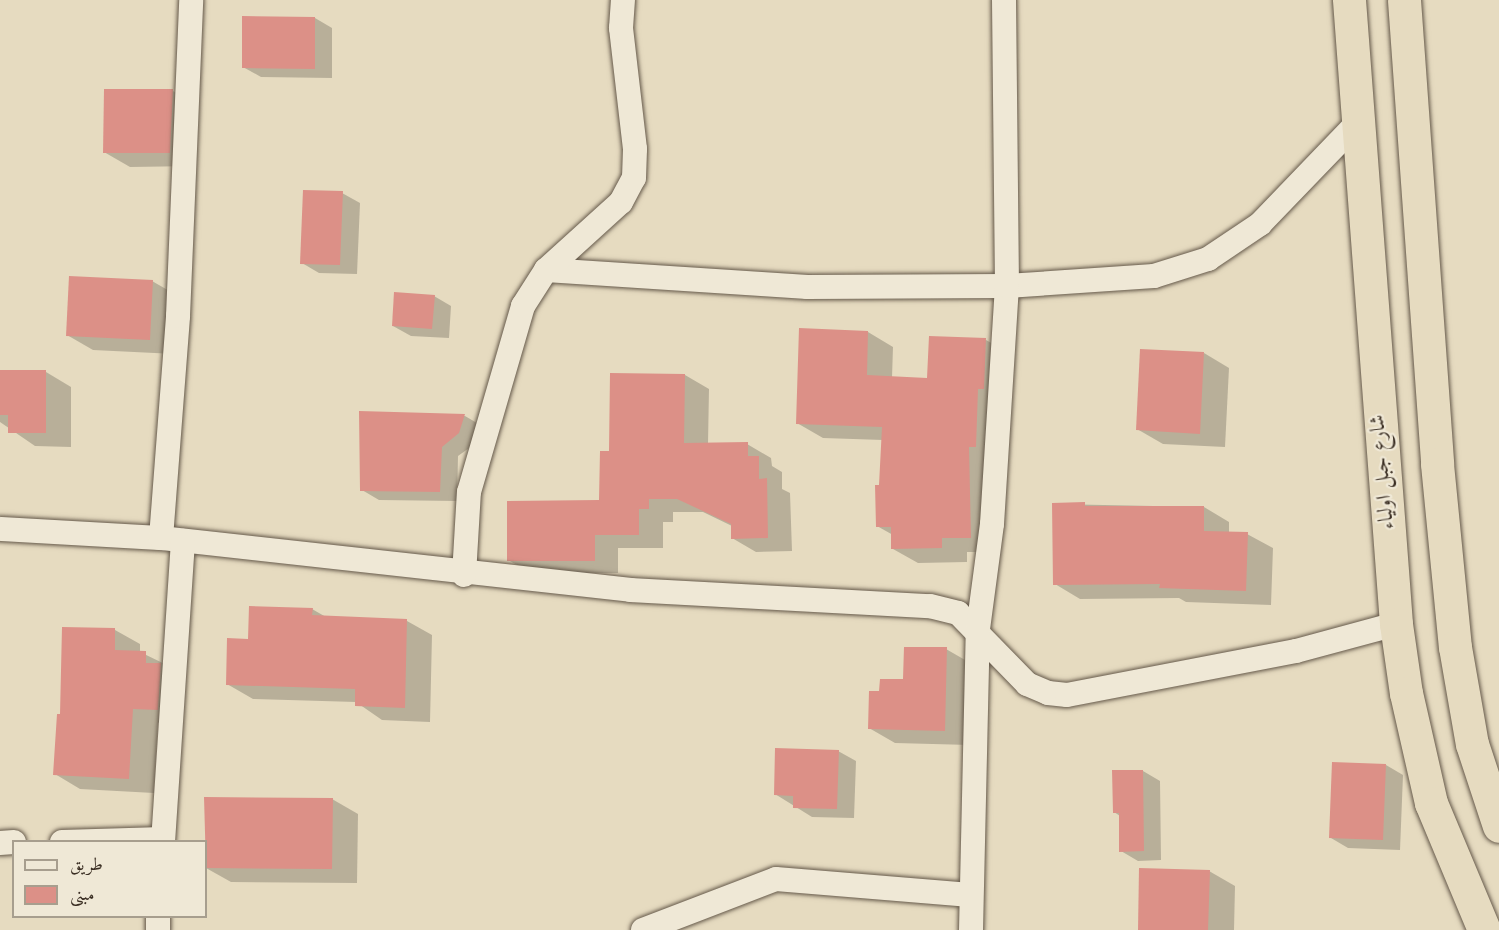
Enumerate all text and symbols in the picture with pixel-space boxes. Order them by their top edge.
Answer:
street label: شارع جبل اولياء [1365,414,1401,530]
legend [12,840,207,918]
text: طريق [70,856,103,874]
text: مبنى [70,886,95,904]

